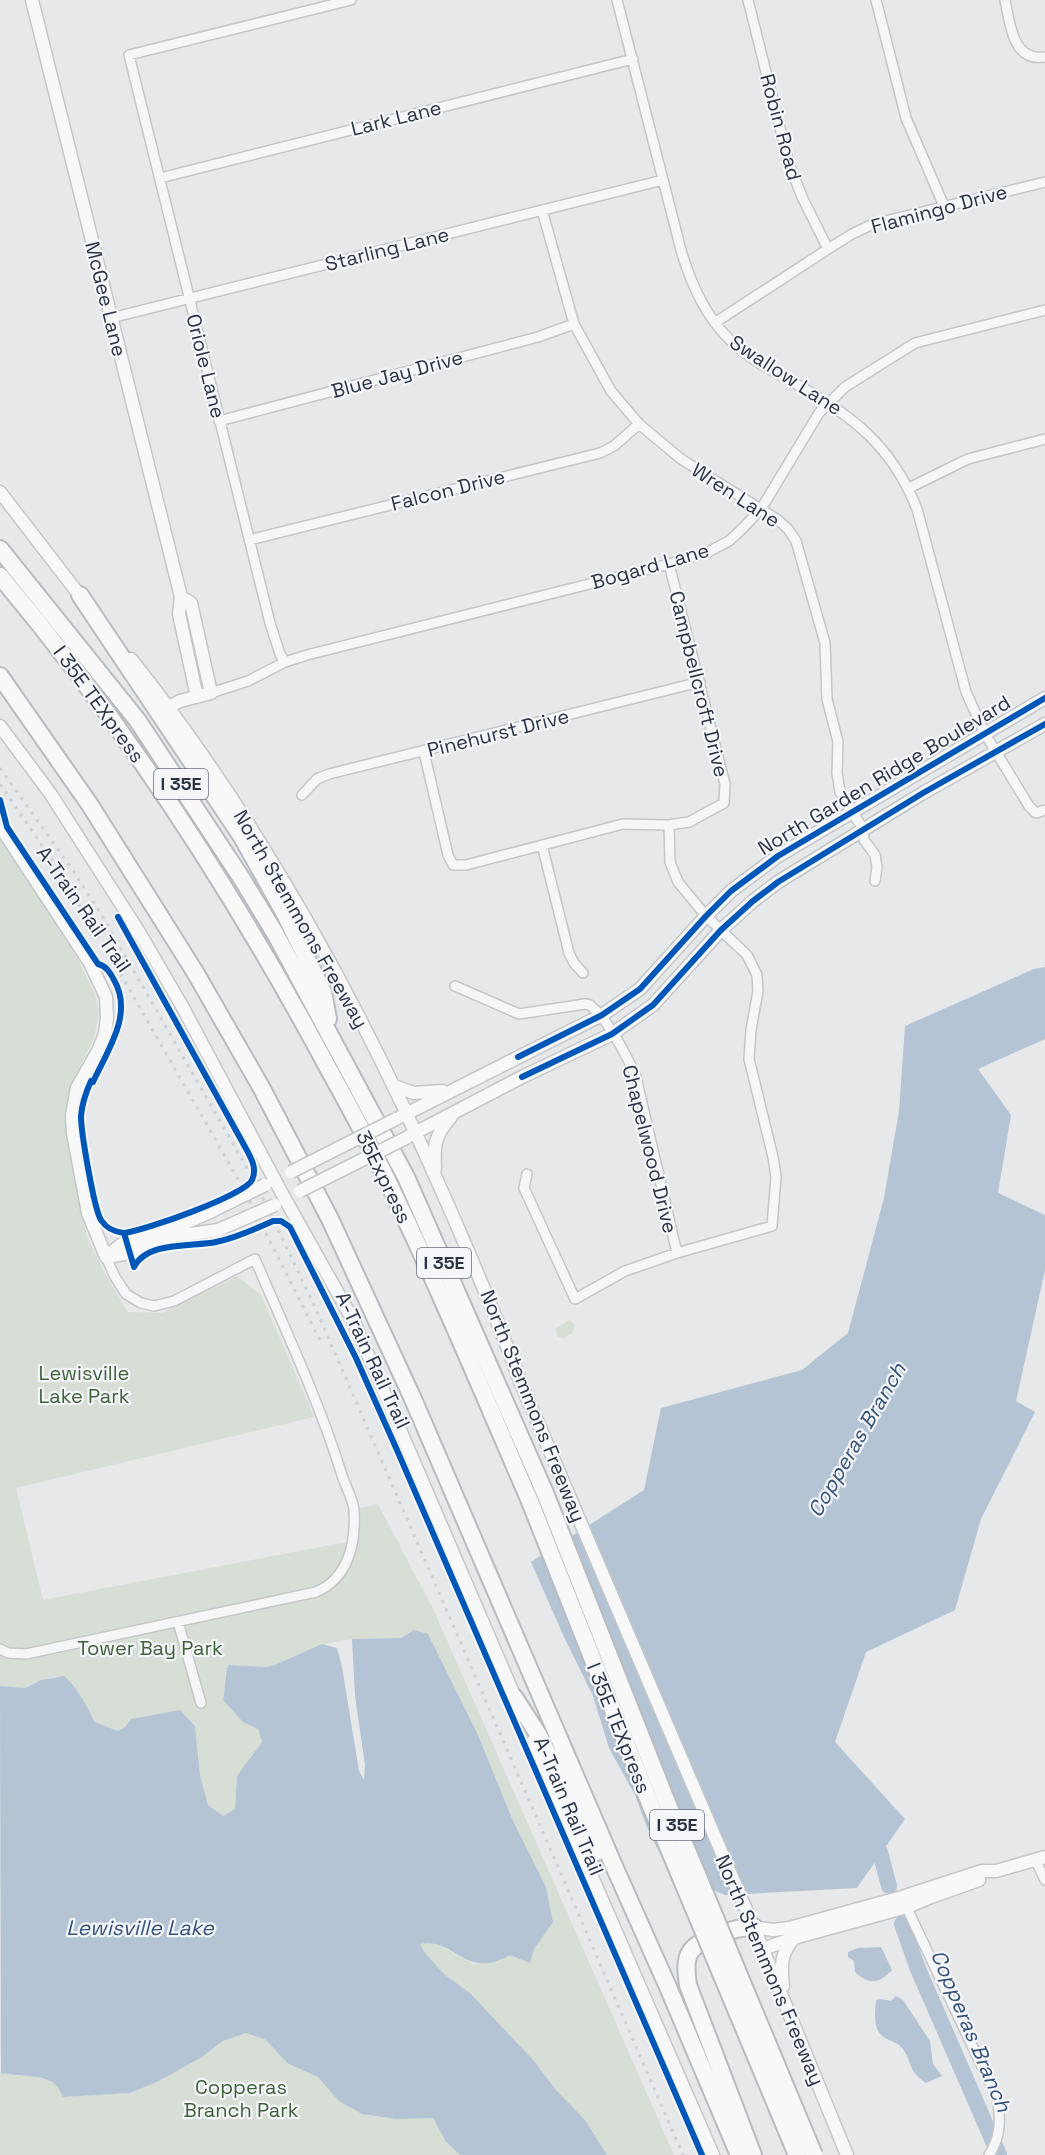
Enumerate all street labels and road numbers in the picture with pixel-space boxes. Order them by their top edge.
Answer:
street label: Robin Road [754,71,808,183]
street label: Lark Lane [348,94,444,142]
street label: Flamingo Drive [868,178,1010,240]
street label: Starling Lane [322,221,452,277]
street label: McGee Lane [79,239,133,359]
street label: Oriole Lane [180,311,232,421]
street label: Swallow Lane [725,329,847,421]
street label: Blue Jay Drive [328,344,466,404]
street label: Wren Lane [687,457,785,533]
street label: Falcon Drive [388,463,508,517]
street label: Bogard Lane [588,537,712,595]
street label: Campbellcroft Drive [663,588,735,780]
street label: I 35E TEXpress [48,640,150,768]
street label: North Garden Ridge Boulevard [753,689,1015,861]
street label: Pinehurst Drive [424,703,572,763]
road number: I 35E [154,769,208,799]
street label: North Stemmons Freeway [228,805,374,1033]
street label: A-Train Rail Trail [31,841,137,977]
street label: Chapelwood Drive [616,1062,684,1236]
street label: 35Express [350,1126,418,1228]
road number: I 35E [417,1248,471,1278]
street label: North Stemmons Freeway [474,1286,592,1526]
street label: A-Train Rail Trail [330,1287,416,1433]
street label: I 35E TEXpress [581,1659,657,1797]
street label: A-Train Rail Trail [528,1733,610,1879]
road number: I 35E [650,1810,704,1840]
street label: North Stemmons Freeway [710,1851,830,2089]

